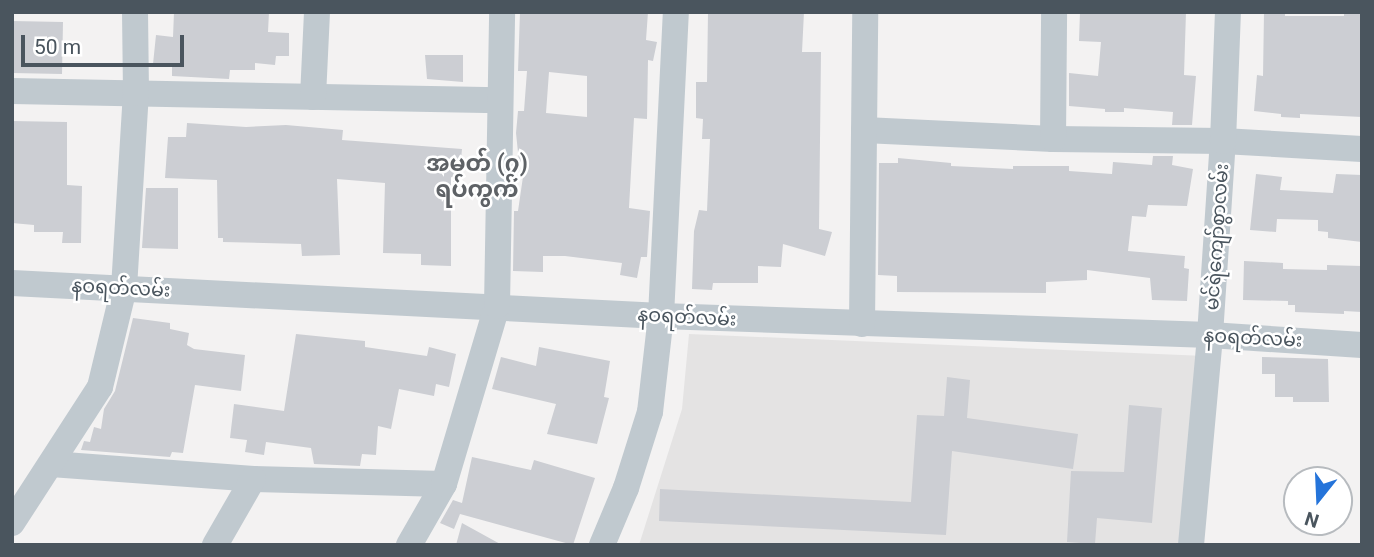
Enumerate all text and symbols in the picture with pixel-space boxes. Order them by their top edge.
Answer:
scale bar [24,21,187,65]
text: 50 m [34,35,81,59]
district label: အမှတ် (၇) ရပ်ကွက် [426,150,528,204]
street label: မင်ရဲကျော်စွာလမ်း [1200,163,1234,311]
street label: နဝရတ်လမ်း [71,274,171,302]
street label: နဝရတ်လမ်း [637,303,737,331]
street label: နဝရတ်လမ်း [1203,324,1303,352]
north arrow [1283,466,1353,536]
text: N [1302,507,1322,533]

